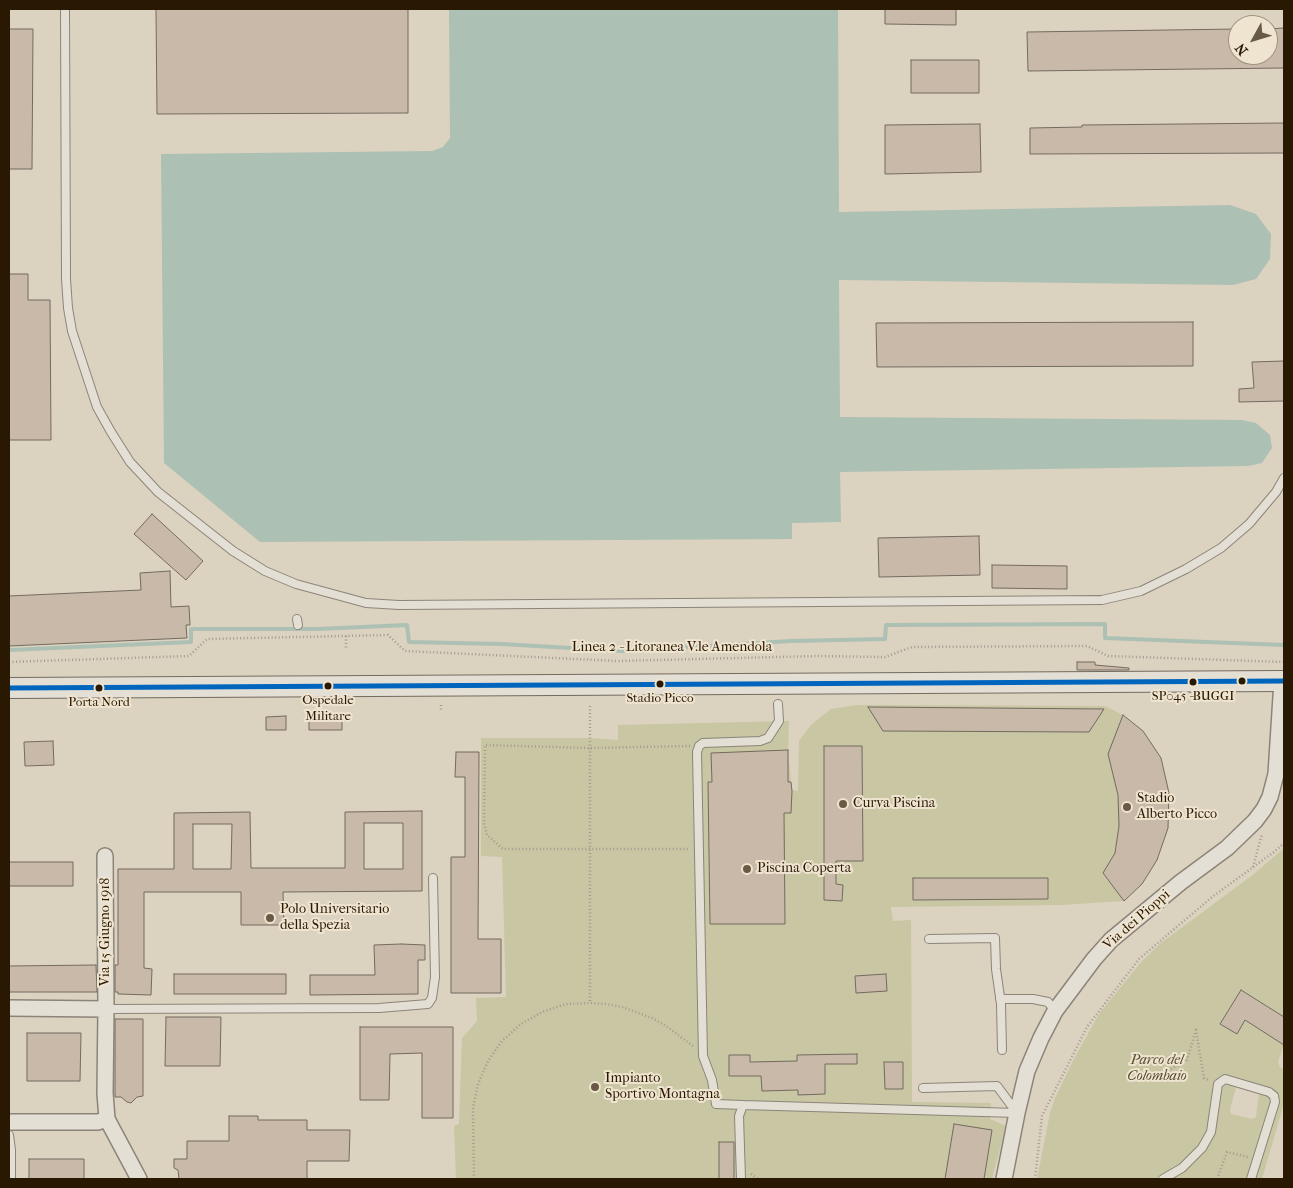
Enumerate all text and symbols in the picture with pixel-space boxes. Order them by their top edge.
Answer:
north arrow [1228,15,1278,65]
text: N [1232,40,1252,59]
street label: Linea 2 - Litoranea V.le Amendola [572,640,772,656]
unlabelled marker [1237,676,1247,686]
marker: SP045 -BUGGI [1188,677,1198,687]
marker: Stadio Picco [655,679,665,689]
marker: Ospedale Militare [323,681,333,691]
marker: Porta Nord [94,683,104,693]
place label: SP045 -BUGGI [1152,689,1234,705]
place label: Stadio Picco [626,691,694,707]
place label: Ospedale Militare [302,693,354,724]
place label: Porta Nord [68,695,130,711]
place label: Stadio Alberto Picco [1137,791,1217,824]
place label: Curva Piscina [853,796,935,812]
marker: Curva Piscina [837,798,849,810]
marker: Stadio Alberto Picco [1121,801,1133,813]
place label: Piscina Coperta [757,861,851,877]
marker: Piscina Coperta [741,863,753,875]
street label: Via 15 Giugno 1918 [98,878,114,986]
street label: Via dei Pioppi [1100,886,1174,954]
place label: Polo Universitario della Spezia [280,902,389,934]
marker: Polo Universitario della Spezia [264,912,276,924]
park label: Parco del Colombaio [1127,1053,1187,1086]
place label: Impianto Sportivo Montagna [605,1071,720,1104]
marker: Impianto Sportivo Montagna [589,1081,601,1093]

